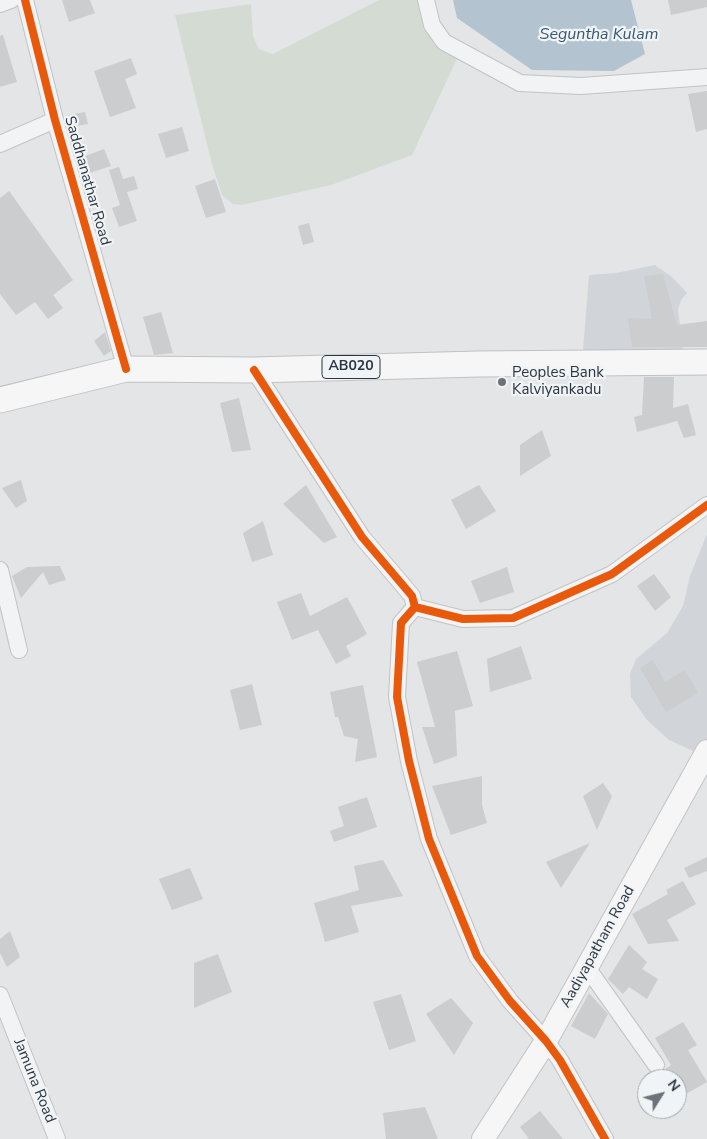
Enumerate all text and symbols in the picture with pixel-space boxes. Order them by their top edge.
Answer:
water label: Seguntha Kulam [540,25,658,45]
street label: Saddhanathar Road [60,114,114,248]
road number: AB020 [322,356,380,378]
place label: Peoples Bank Kalviyankadu [512,364,604,399]
marker: Peoples Bank Kalviyankadu [496,376,508,388]
street label: Aadiyapatham Road [557,883,639,1011]
street label: Jamuna Road [9,1036,59,1126]
north arrow [637,1069,687,1119]
text: N [663,1076,684,1095]

